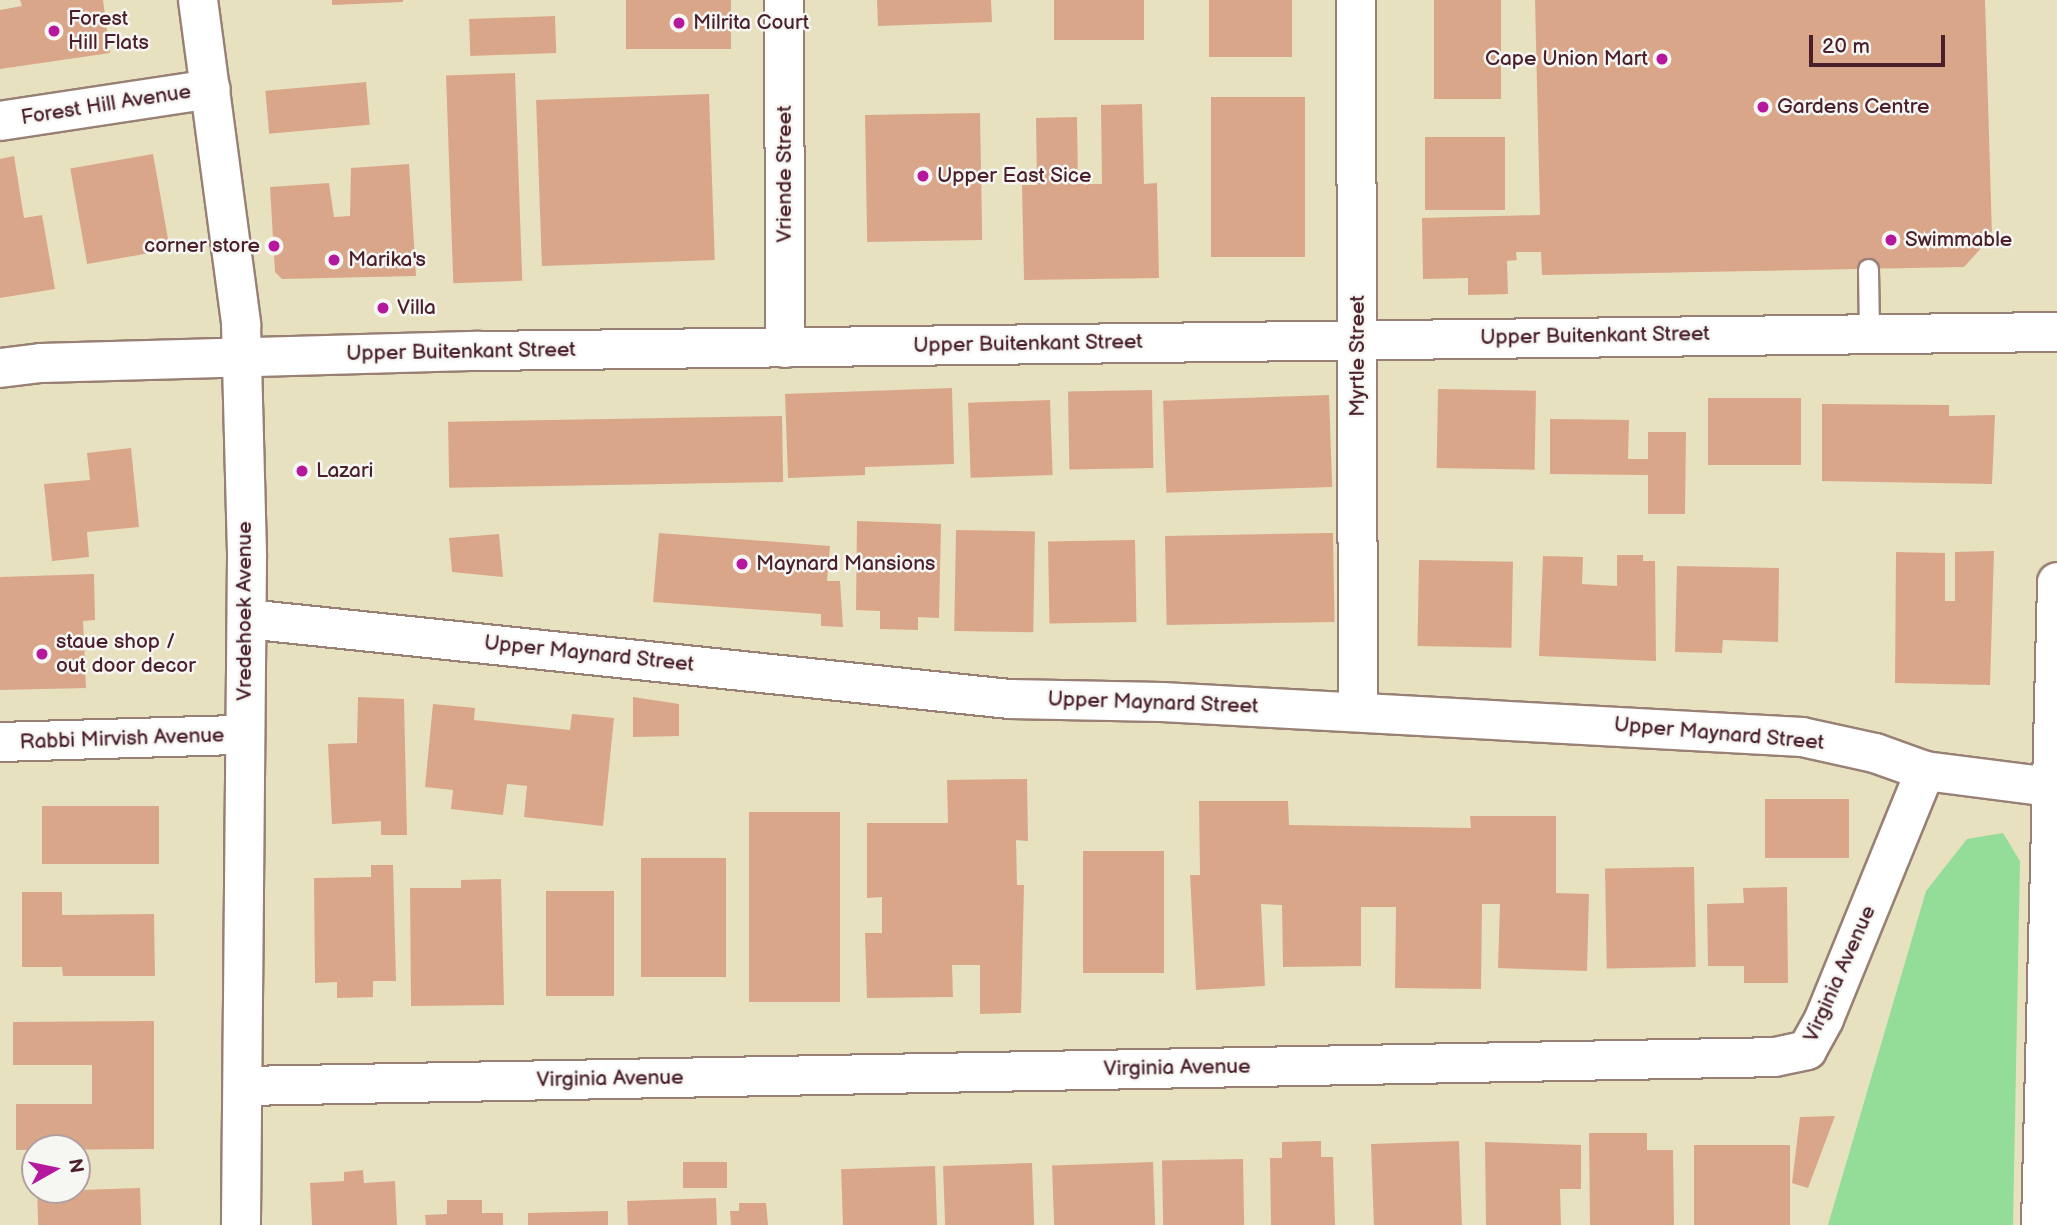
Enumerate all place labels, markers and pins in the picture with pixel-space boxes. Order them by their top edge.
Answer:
place label: Forest Hill Flats [68,6,149,56]
place label: Milrita Court [693,10,809,36]
marker: Milrita Court [671,15,687,31]
marker: Forest Hill Flats [46,23,62,39]
place label: Cape Union Mart [1485,46,1648,72]
marker: Cape Union Mart [1654,51,1670,67]
place label: Gardens Centre [1777,94,1929,120]
marker: Gardens Centre [1755,99,1771,115]
place label: Upper East Sice [937,163,1092,189]
marker: Upper East Sice [915,168,931,184]
place label: Swimmable [1905,227,2012,253]
marker: Swimmable [1883,232,1899,248]
place label: corner store [144,233,260,259]
marker: corner store [266,238,282,254]
place label: Marika's [348,247,426,273]
marker: Marika's [326,252,342,268]
place label: Villa [397,295,436,321]
marker: Villa [375,300,391,316]
place label: Lazari [316,458,373,484]
marker: Lazari [294,463,310,479]
place label: Maynard Mansions [756,551,935,577]
marker: Maynard Mansions [734,556,750,572]
place label: staue shop / out door decor [56,629,196,679]
marker: staue shop / out door decor [34,646,50,662]

